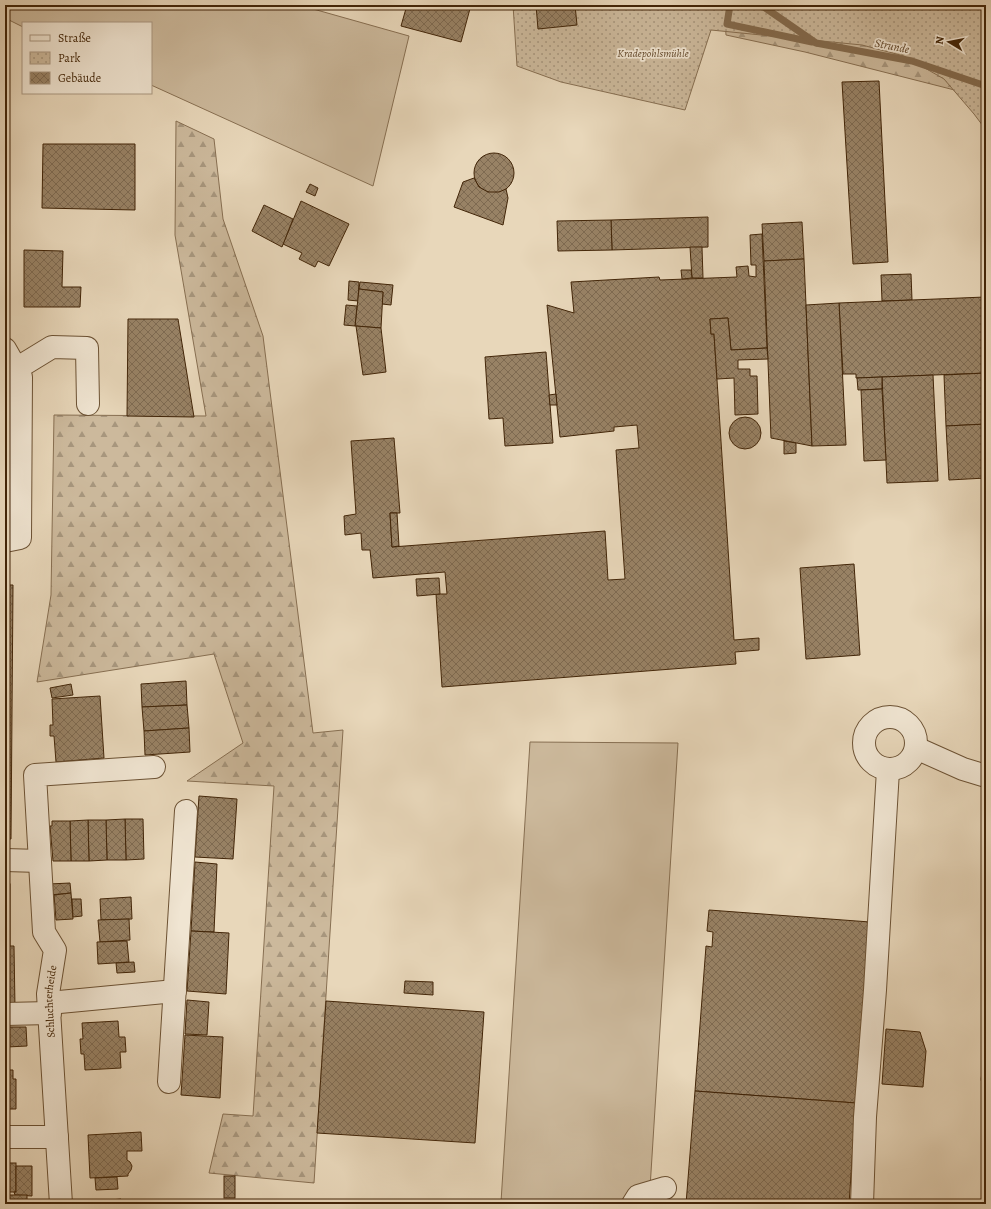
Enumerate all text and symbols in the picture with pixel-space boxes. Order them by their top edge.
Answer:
legend [22,22,152,94]
north arrow [929,22,969,62]
text: Straße [58,30,91,46]
water label: Strunde [873,35,912,57]
text: N [932,35,948,46]
park label: Kradepohlsmühle [617,46,689,61]
text: Park [58,50,81,66]
text: Gebäude [58,70,101,86]
street label: Schluchterheide [41,964,60,1038]

